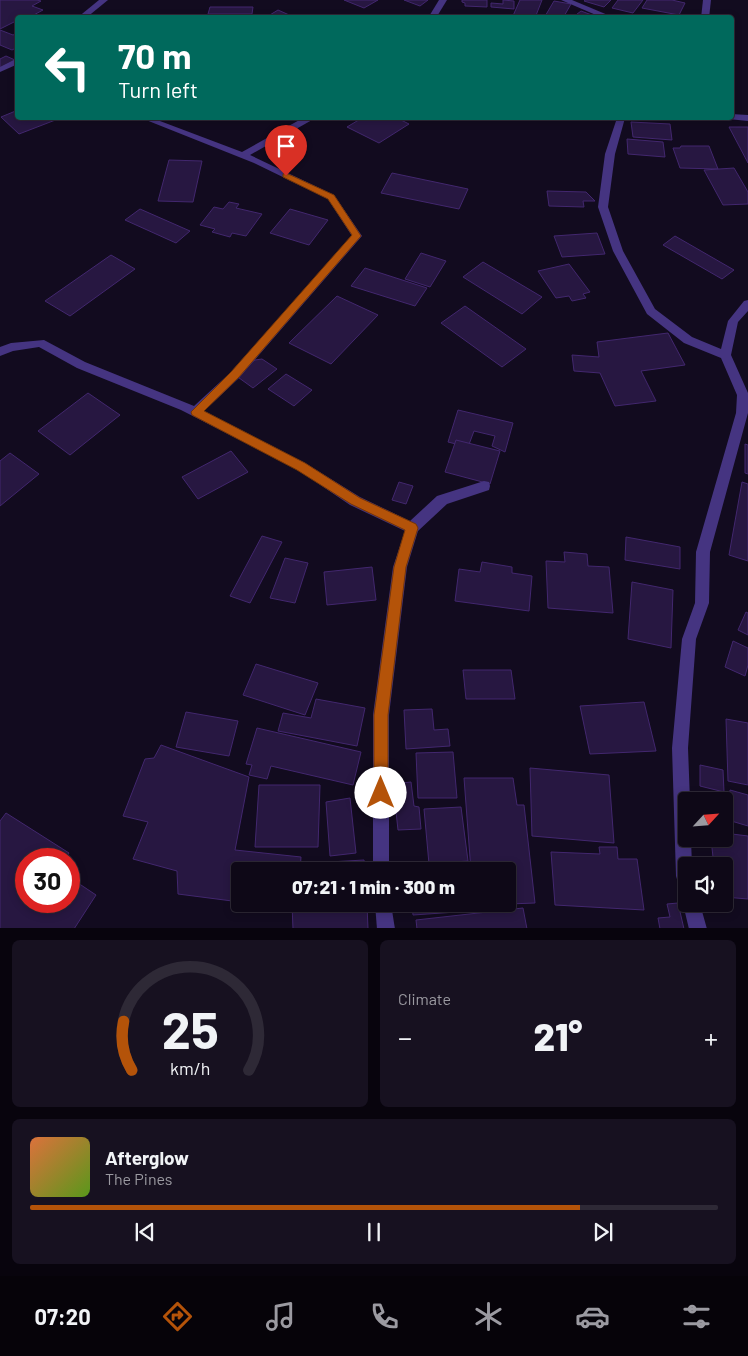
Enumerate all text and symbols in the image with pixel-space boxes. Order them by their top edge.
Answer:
text: 70 m [118,34,192,76]
icon: left [35,35,100,100]
text: Turn left [118,76,198,102]
pin [265,125,307,176]
icon: arrive [272,132,300,160]
position arrow [354,766,406,818]
north arrow [678,792,732,848]
map controls [678,792,733,912]
speed limit sign: 30 [15,848,80,913]
button: sound [678,857,733,912]
text: 07:21 · 1 min · 300 m [292,875,455,898]
text: Climate [398,989,451,1008]
text: 25 [161,997,219,1059]
text: 21° [533,1013,583,1059]
text: − [398,1020,412,1054]
text: + [704,1020,718,1054]
text: km/h [170,1057,210,1079]
text: Afterglow [105,1146,189,1169]
text: The Pines [105,1169,173,1188]
icon: previous [131,1218,159,1246]
icon: pause [360,1218,388,1246]
icon: next [589,1218,617,1246]
icon: directions [160,1299,195,1334]
icon: music [263,1299,298,1334]
icon: phone [367,1299,402,1334]
icon: climate [471,1299,506,1334]
icon: car [575,1299,610,1334]
icon: filters [679,1299,714,1334]
text: 07:20 [34,1303,91,1329]

